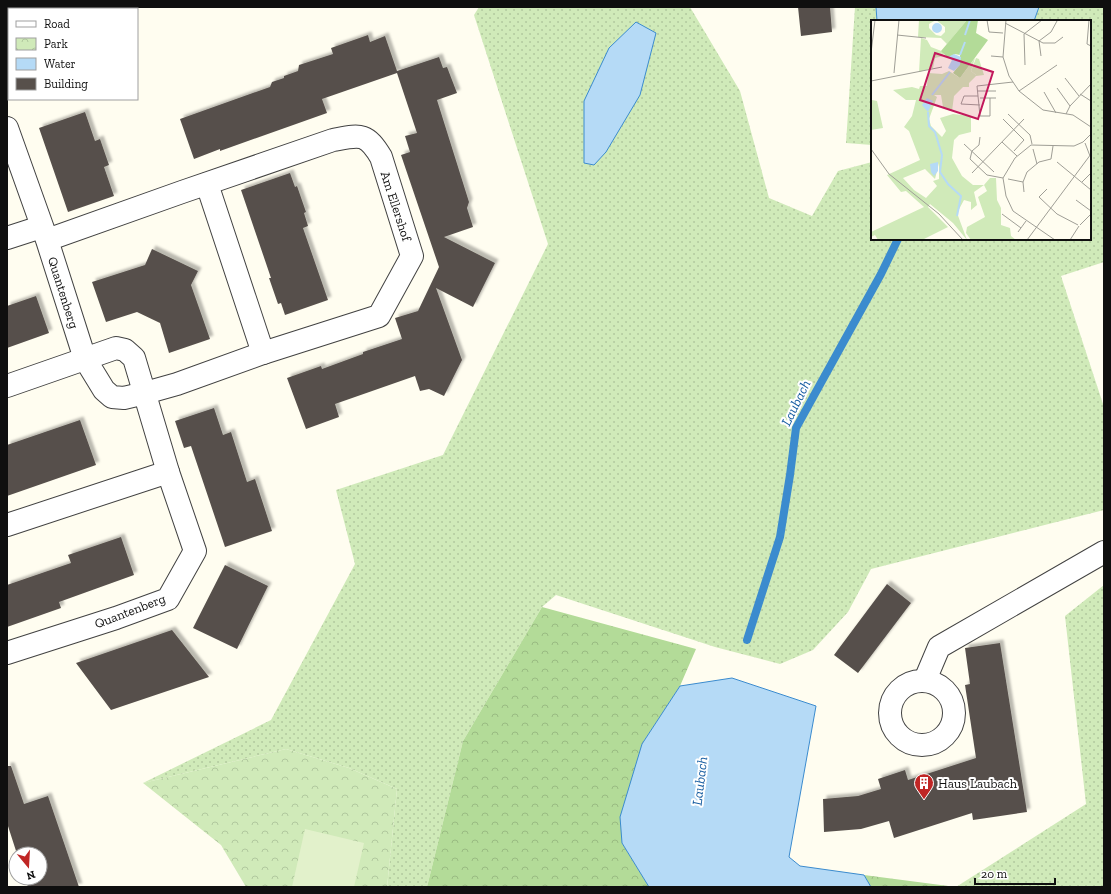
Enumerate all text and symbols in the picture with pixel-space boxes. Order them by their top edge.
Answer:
legend [8,8,138,100]
text: Road [44,17,70,31]
inset map [871,20,1091,240]
text: Park [44,37,69,51]
text: Water [44,57,76,71]
text: Building [44,77,88,91]
street label: Am Ellershof [378,169,415,244]
street label: Quantenberg [45,255,82,330]
water label: Laubach [778,377,814,429]
street label: Quantenberg [92,591,168,631]
water label: Laubach [689,756,711,806]
building icon: Haus Laubach [913,772,935,800]
place label: Haus Laubach [938,776,1018,791]
north arrow [8,846,48,886]
scale bar [975,860,1055,886]
text: 20 m [981,867,1008,881]
text: N [24,868,37,883]

